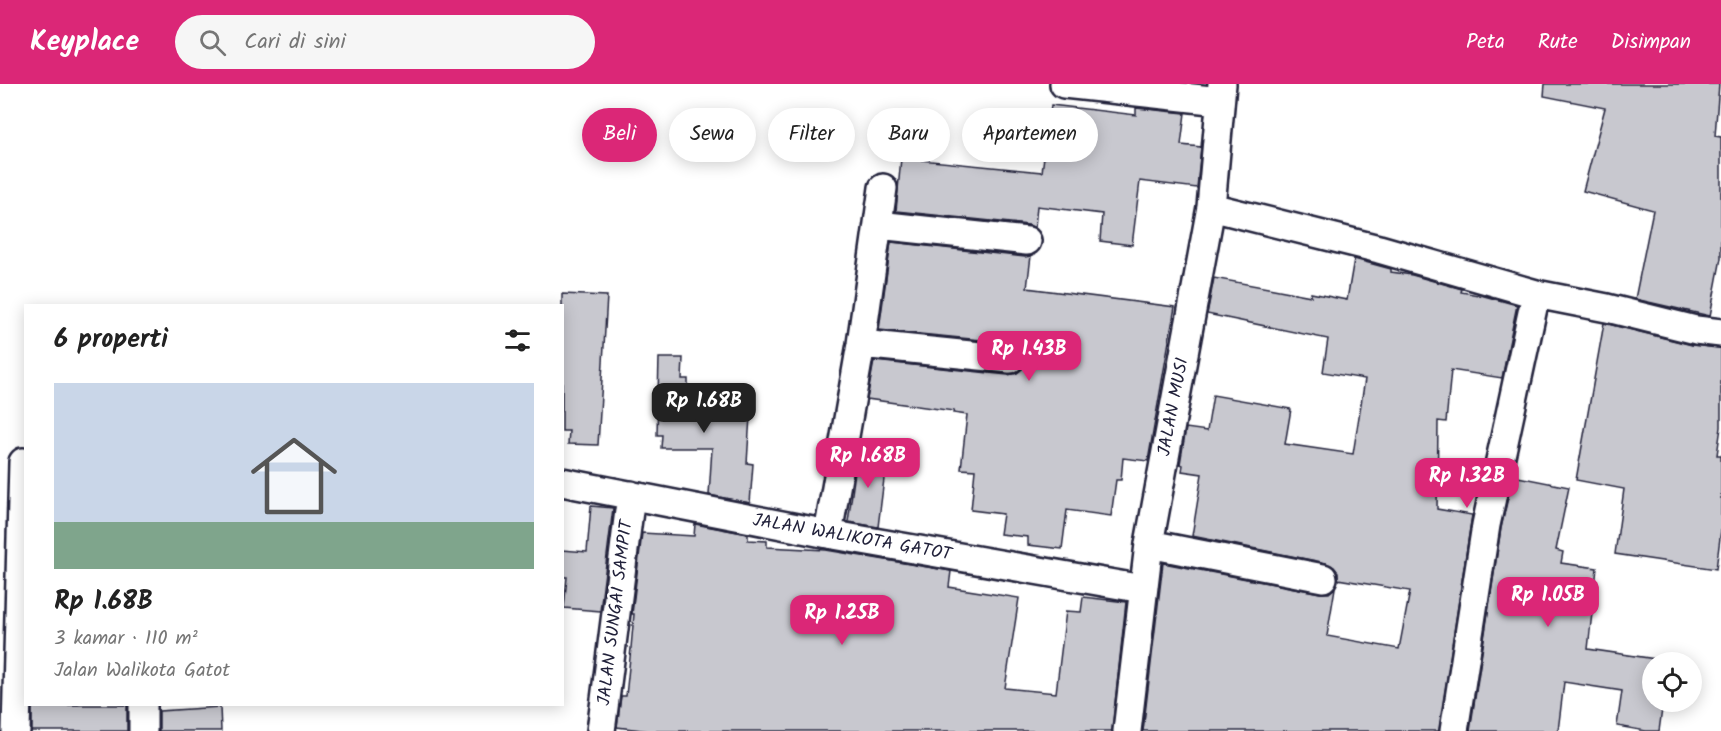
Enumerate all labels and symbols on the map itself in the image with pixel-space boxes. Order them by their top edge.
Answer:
pin: Rp 1.43B [967,331,1091,382]
street label: JALAN MUSI [1150,355,1198,459]
pin: Rp 1.68B [642,383,766,434]
pin: Rp 1.68B [806,438,930,489]
pin: Rp 1.32B [1405,458,1529,509]
street label: JALAN WALIKOTA GATOT [750,506,955,570]
street label: JALAN SUNGAI SAMPIT [590,517,642,707]
pin: Rp 1.05B [1486,577,1610,628]
pin: Rp 1.25B [780,595,904,646]

